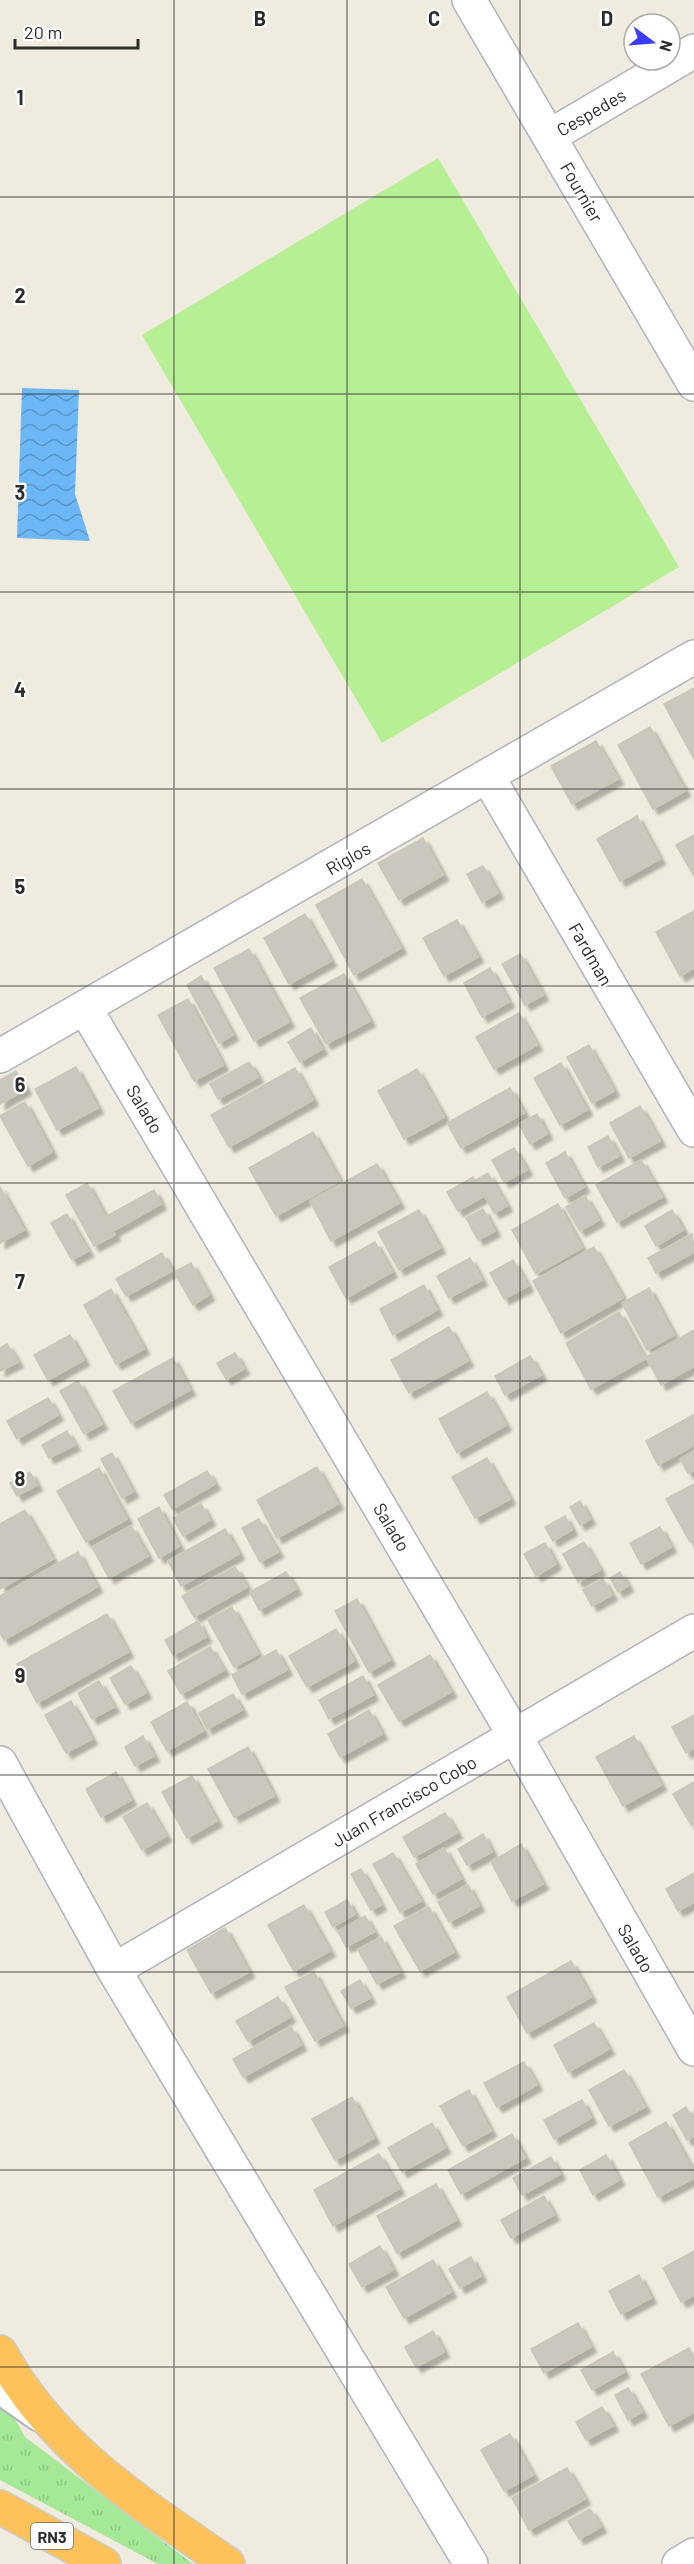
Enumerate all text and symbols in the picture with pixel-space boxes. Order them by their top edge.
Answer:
text: B [254,6,266,30]
text: C [428,6,440,30]
text: D [601,6,613,30]
scale bar [15,12,138,50]
north arrow [622,12,682,72]
text: 20 m [24,21,62,43]
text: N [656,39,677,54]
street label: Cespedes [552,83,630,141]
text: 1 [16,85,24,109]
street label: Fournier [556,158,608,226]
text: 2 [14,283,26,307]
text: 3 [15,480,25,504]
text: 4 [14,677,26,701]
street label: Riglos [322,837,374,879]
text: 5 [15,874,26,898]
street label: Fardman [564,919,618,989]
text: 6 [15,1072,26,1096]
street label: Salado [122,1081,168,1137]
text: 7 [15,1269,25,1293]
text: 8 [15,1466,26,1490]
street label: Salado [369,1499,415,1555]
text: 9 [15,1663,25,1687]
street label: Juan Francisco Cobo [328,1751,480,1851]
street label: Salado [613,1920,659,1976]
road number: RN3 [31,2523,73,2549]

